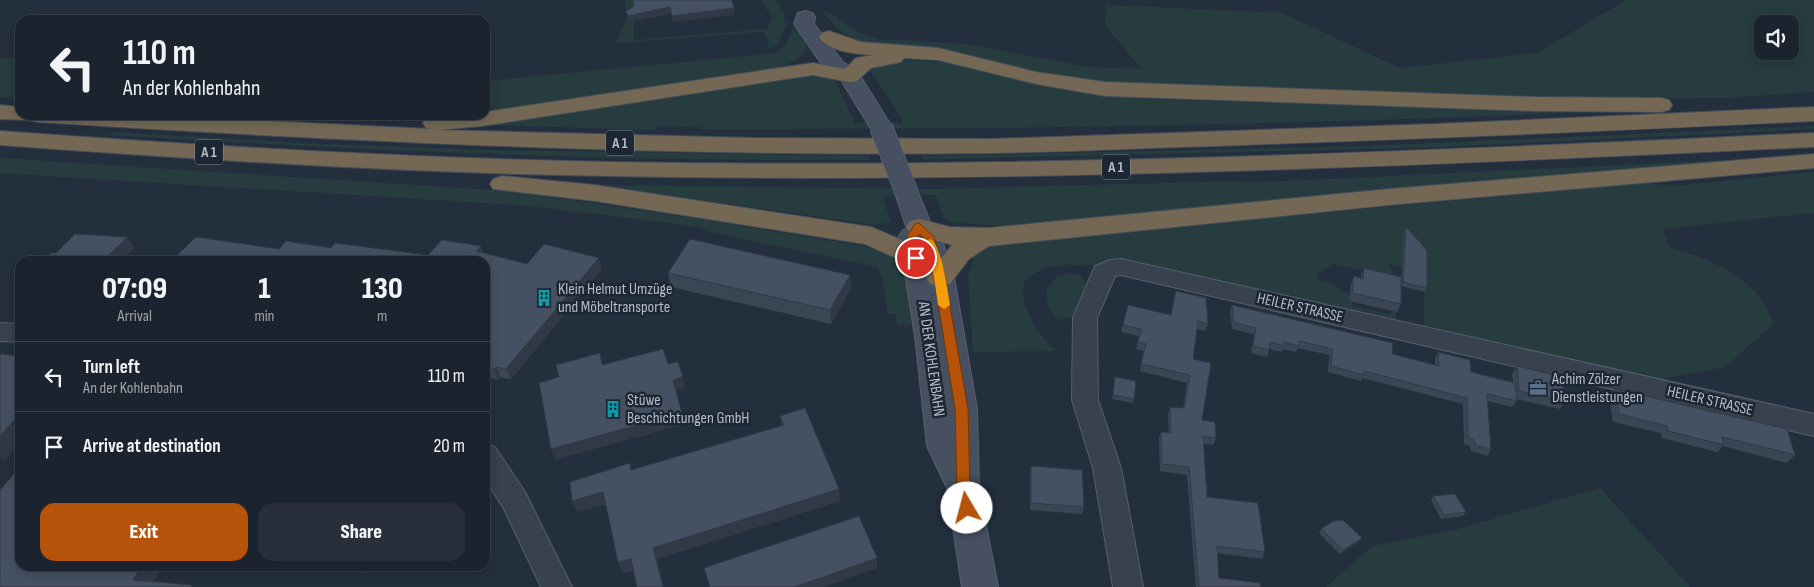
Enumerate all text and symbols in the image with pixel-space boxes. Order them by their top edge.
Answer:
map controls [1754,15,1799,60]
button: sound [1754,15,1799,60]
text: 110 m [123,32,196,75]
icon: left [40,35,105,100]
text: An der Kohlenbahn [123,75,260,102]
road number: A 1 [606,130,634,156]
road number: A 1 [195,140,223,164]
road number: A 1 [1102,154,1130,180]
pin [895,237,937,279]
icon: arrive [902,244,930,272]
text: 07:09 [102,271,167,307]
text: 1 [258,271,271,307]
text: 130 [362,271,403,307]
place label: Klein Helmut Umzüge und Möbeltransporte [558,280,672,317]
building icon: Klein Helmut Umzüge und Möbeltransporte [534,288,554,308]
street label: HEILER STRASSE [1255,289,1345,327]
street label: AN DER KOHLENBAHN [913,299,948,418]
text: Arrival [117,307,152,326]
text: min [254,307,274,326]
text: m [377,307,387,326]
text: Turn left [83,356,140,379]
icon: left [40,363,68,391]
text: 110 m [428,365,465,388]
place label: Achim Zölzer Dienstleistungen [1551,370,1643,407]
office icon: Achim Zölzer Dienstleistungen [1528,378,1548,398]
text: An der Kohlenbahn [83,379,183,398]
street label: HEILER STRASSE [1665,382,1755,420]
place label: Stüwe Beschichtungen GmbH [627,391,750,428]
building icon: Stüwe Beschichtungen GmbH [603,399,623,419]
icon: arrive [40,433,68,461]
text: Arrive at destination [83,435,221,458]
text: 20 m [433,435,465,458]
position arrow [940,481,992,533]
button: Exit [40,503,248,561]
button: Share [258,503,465,561]

